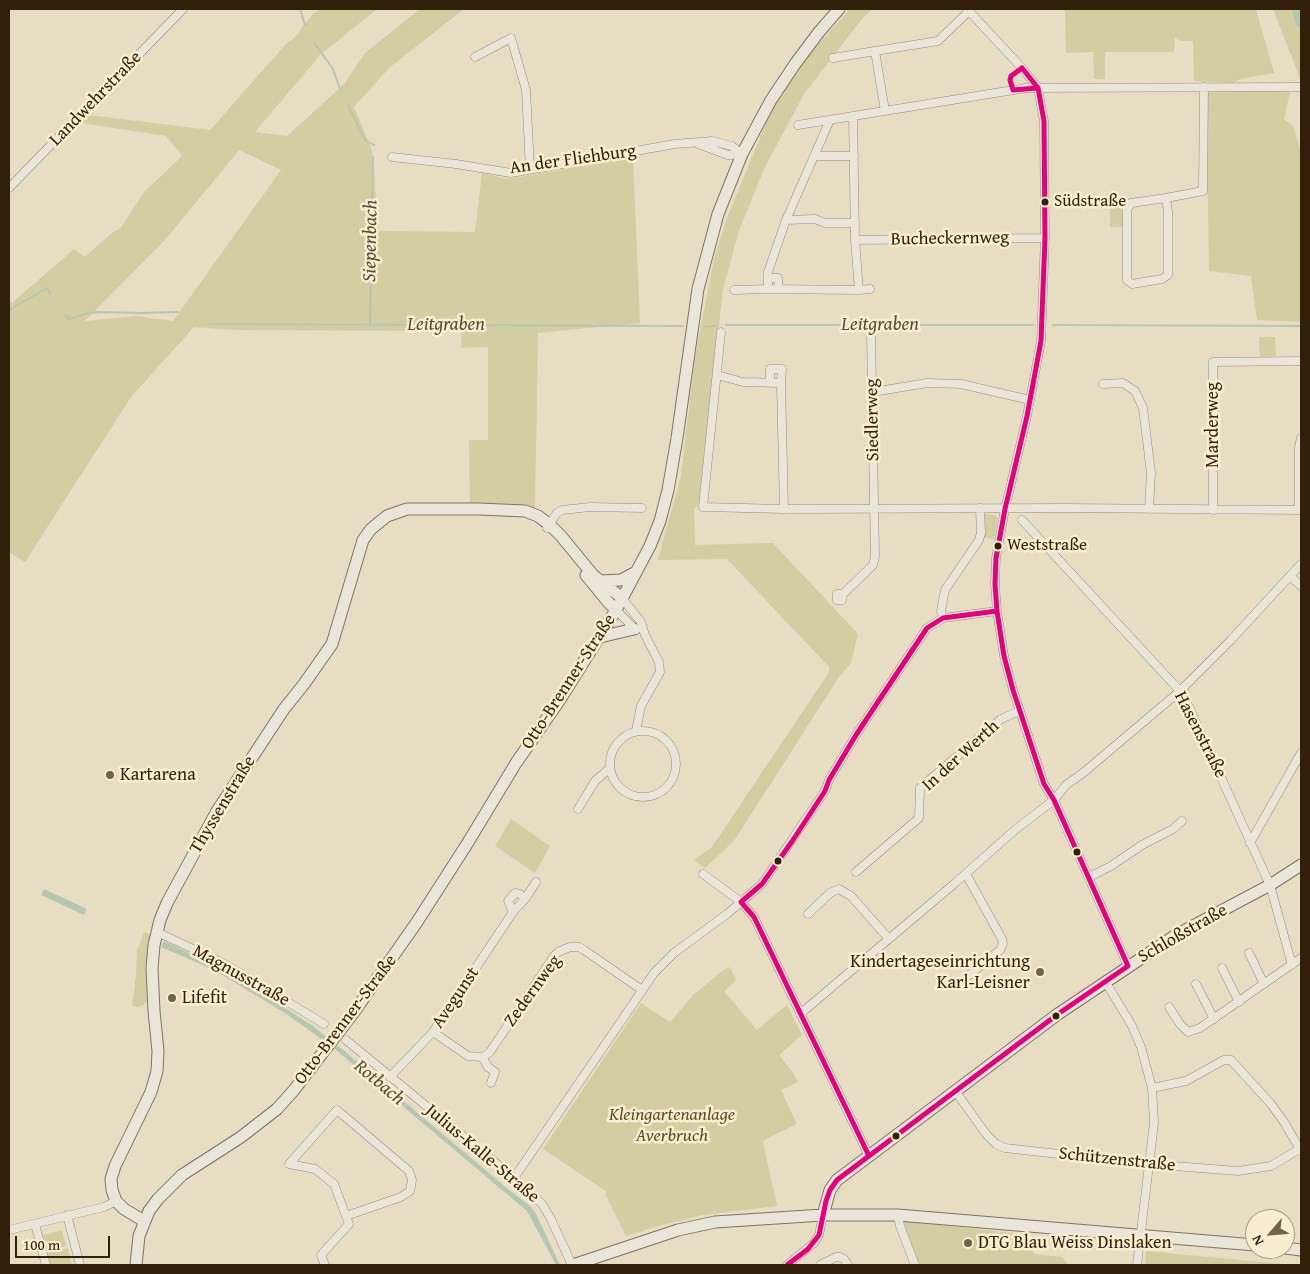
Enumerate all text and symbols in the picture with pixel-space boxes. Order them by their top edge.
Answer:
street label: Landwehrstraße [45,47,147,151]
street label: An der Fliehburg [508,140,638,180]
place label: Südstraße [1054,192,1126,212]
marker: Südstraße [1040,197,1050,207]
water label: Siepenbach [359,200,383,282]
street label: Bucheckernweg [891,227,1009,251]
water label: Leitgraben [407,314,485,336]
water label: Leitgraben [841,314,919,336]
street label: Siedlerweg [861,379,885,461]
street label: Marderweg [1202,382,1224,468]
place label: Weststraße [1007,536,1087,556]
marker: Weststraße [993,541,1003,551]
street label: Otto-Brenner-Straße [517,610,621,754]
street label: Hasenstraße [1169,688,1231,782]
street label: In der Werth [918,716,1004,796]
street label: Thyssenstraße [185,752,261,858]
place label: Kartarena [120,764,196,786]
marker: Kartarena [104,769,116,781]
unlabelled marker [1072,847,1082,857]
unlabelled marker [773,856,783,866]
street label: Schloßstraße [1134,900,1232,968]
street label: Magnusstraße [189,941,293,1011]
street label: Otto-Brenner-Straße [290,951,402,1089]
street label: Zedernweg [500,951,566,1031]
place label: Kindertageseinrichtung Karl-Leisner [850,951,1030,994]
street label: Avegunst [428,963,484,1033]
marker: Kindertageseinrichtung Karl-Leisner [1034,966,1046,978]
place label: Lifefit [182,987,227,1009]
marker: Lifefit [166,992,178,1004]
unlabelled marker [1051,1011,1061,1021]
water label: Rotbach [349,1055,409,1111]
street label: Julius-Kalle-Straße [421,1100,543,1208]
park label: Kleingartenanlage Averbruch [609,1104,735,1146]
unlabelled marker [891,1131,901,1141]
street label: Schützenstraße [1058,1143,1176,1177]
north arrow [1245,1209,1295,1259]
scale bar [18,1226,112,1258]
place label: DTG Blau Weiss Dinslaken [978,1232,1172,1254]
text: N [1246,1232,1269,1249]
text: 100 m [23,1234,60,1255]
marker: DTG Blau Weiss Dinslaken [962,1237,974,1249]

